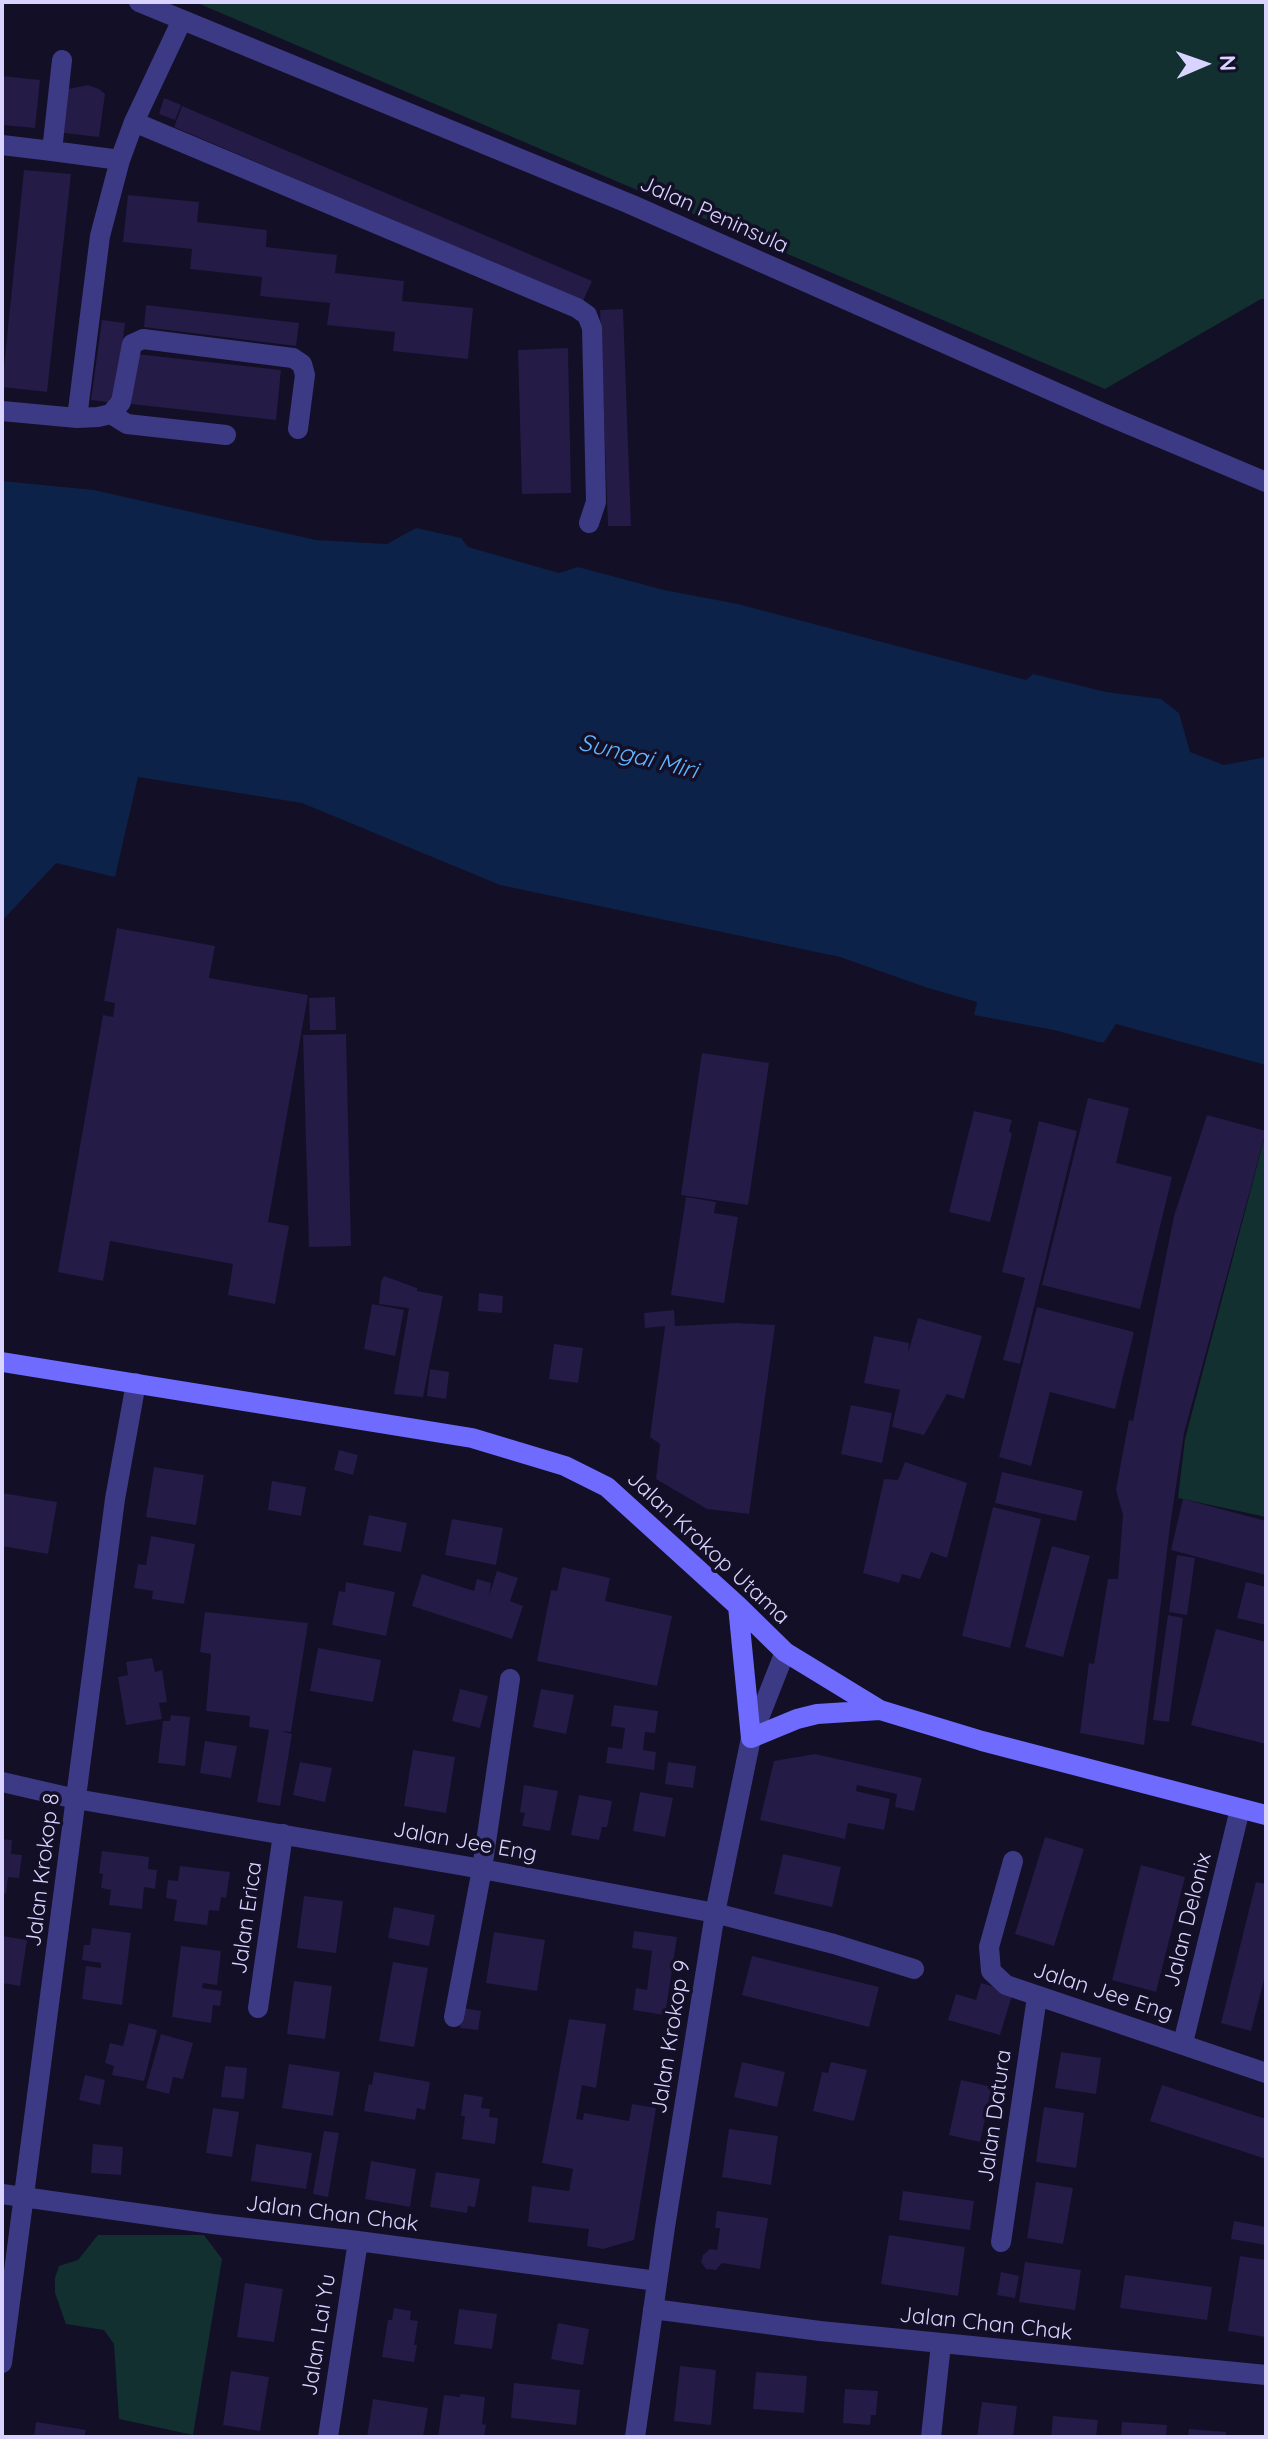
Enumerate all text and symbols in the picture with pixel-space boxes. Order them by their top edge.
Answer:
north arrow [1164,24,1244,104]
text: N [1214,55,1242,72]
street label: Jalan Peninsula [636,170,792,260]
water label: Sungai Miri [576,728,700,786]
street label: Jalan Krokop Utama [621,1466,795,1630]
street label: Jalan Krokop 8 [20,1792,66,1948]
street label: Jalan Jee Eng [391,1816,539,1868]
street label: Jalan Delonix [1159,1850,1217,1990]
street label: Jalan Erica [226,1860,268,1976]
street label: Jalan Jee Eng [1030,1957,1176,2027]
street label: Jalan Krokop 9 [646,1958,696,2116]
street label: Jalan Datura [973,2048,1017,2184]
street label: Jalan Chan Chak [244,2190,420,2238]
street label: Jalan Lai Yu [296,2272,342,2398]
street label: Jalan Chan Chak [898,2302,1074,2346]

